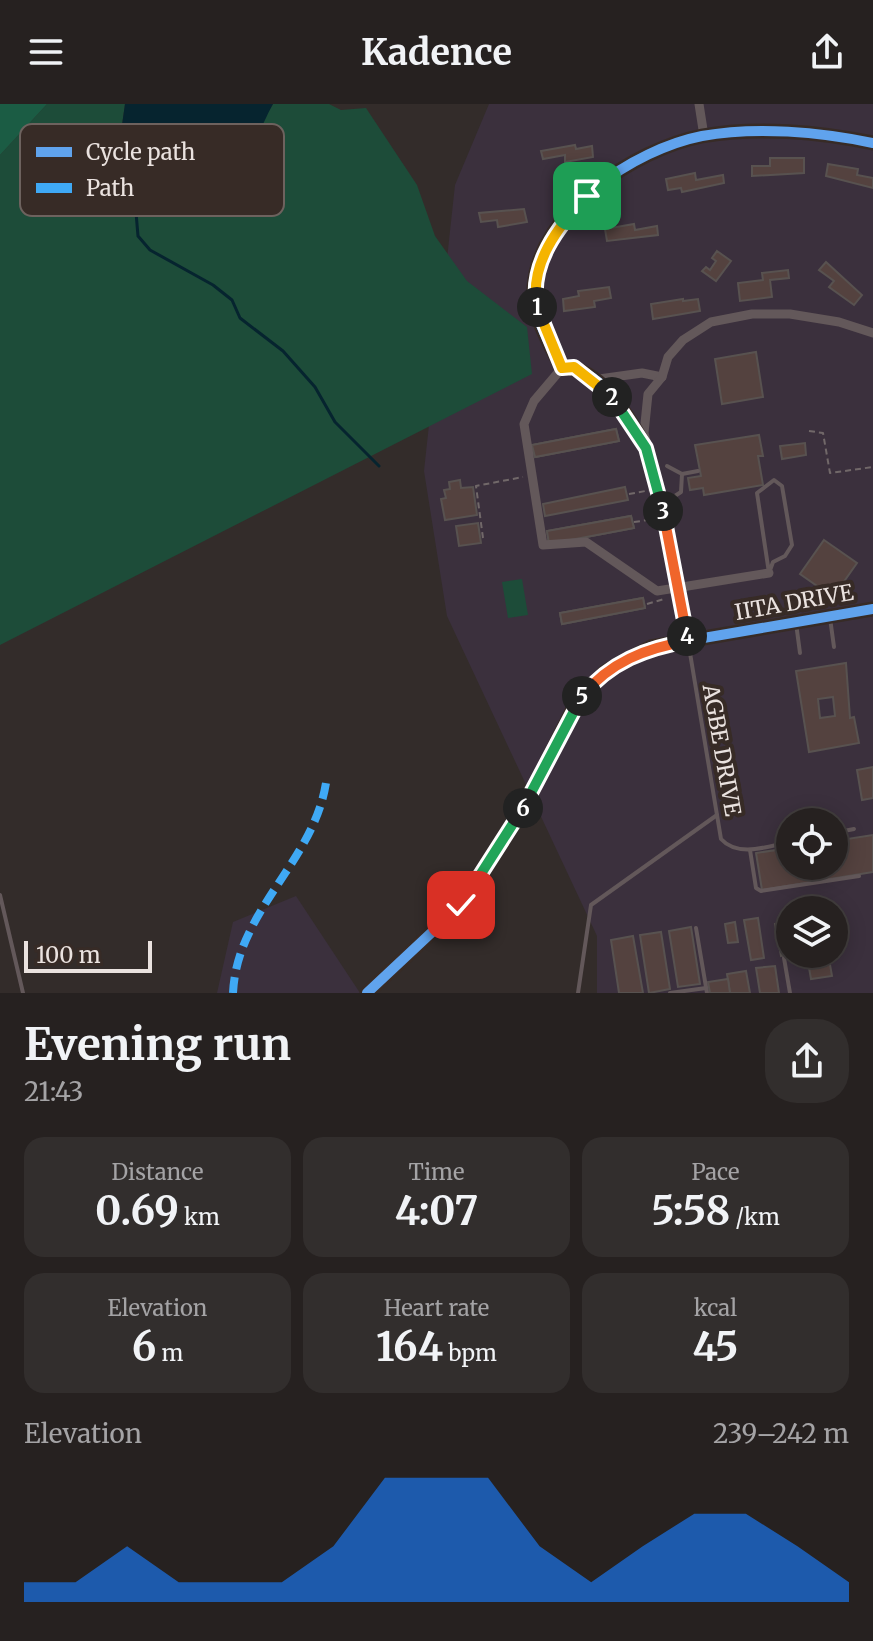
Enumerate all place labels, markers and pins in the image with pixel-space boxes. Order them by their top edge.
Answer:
pin [553,162,621,230]
pin: 1 [517,287,557,327]
pin: 2 [592,377,632,417]
pin: 3 [643,491,683,531]
pin: 4 [667,616,707,656]
pin: 5 [562,676,602,716]
pin: 6 [503,788,543,828]
pin [427,871,495,939]

